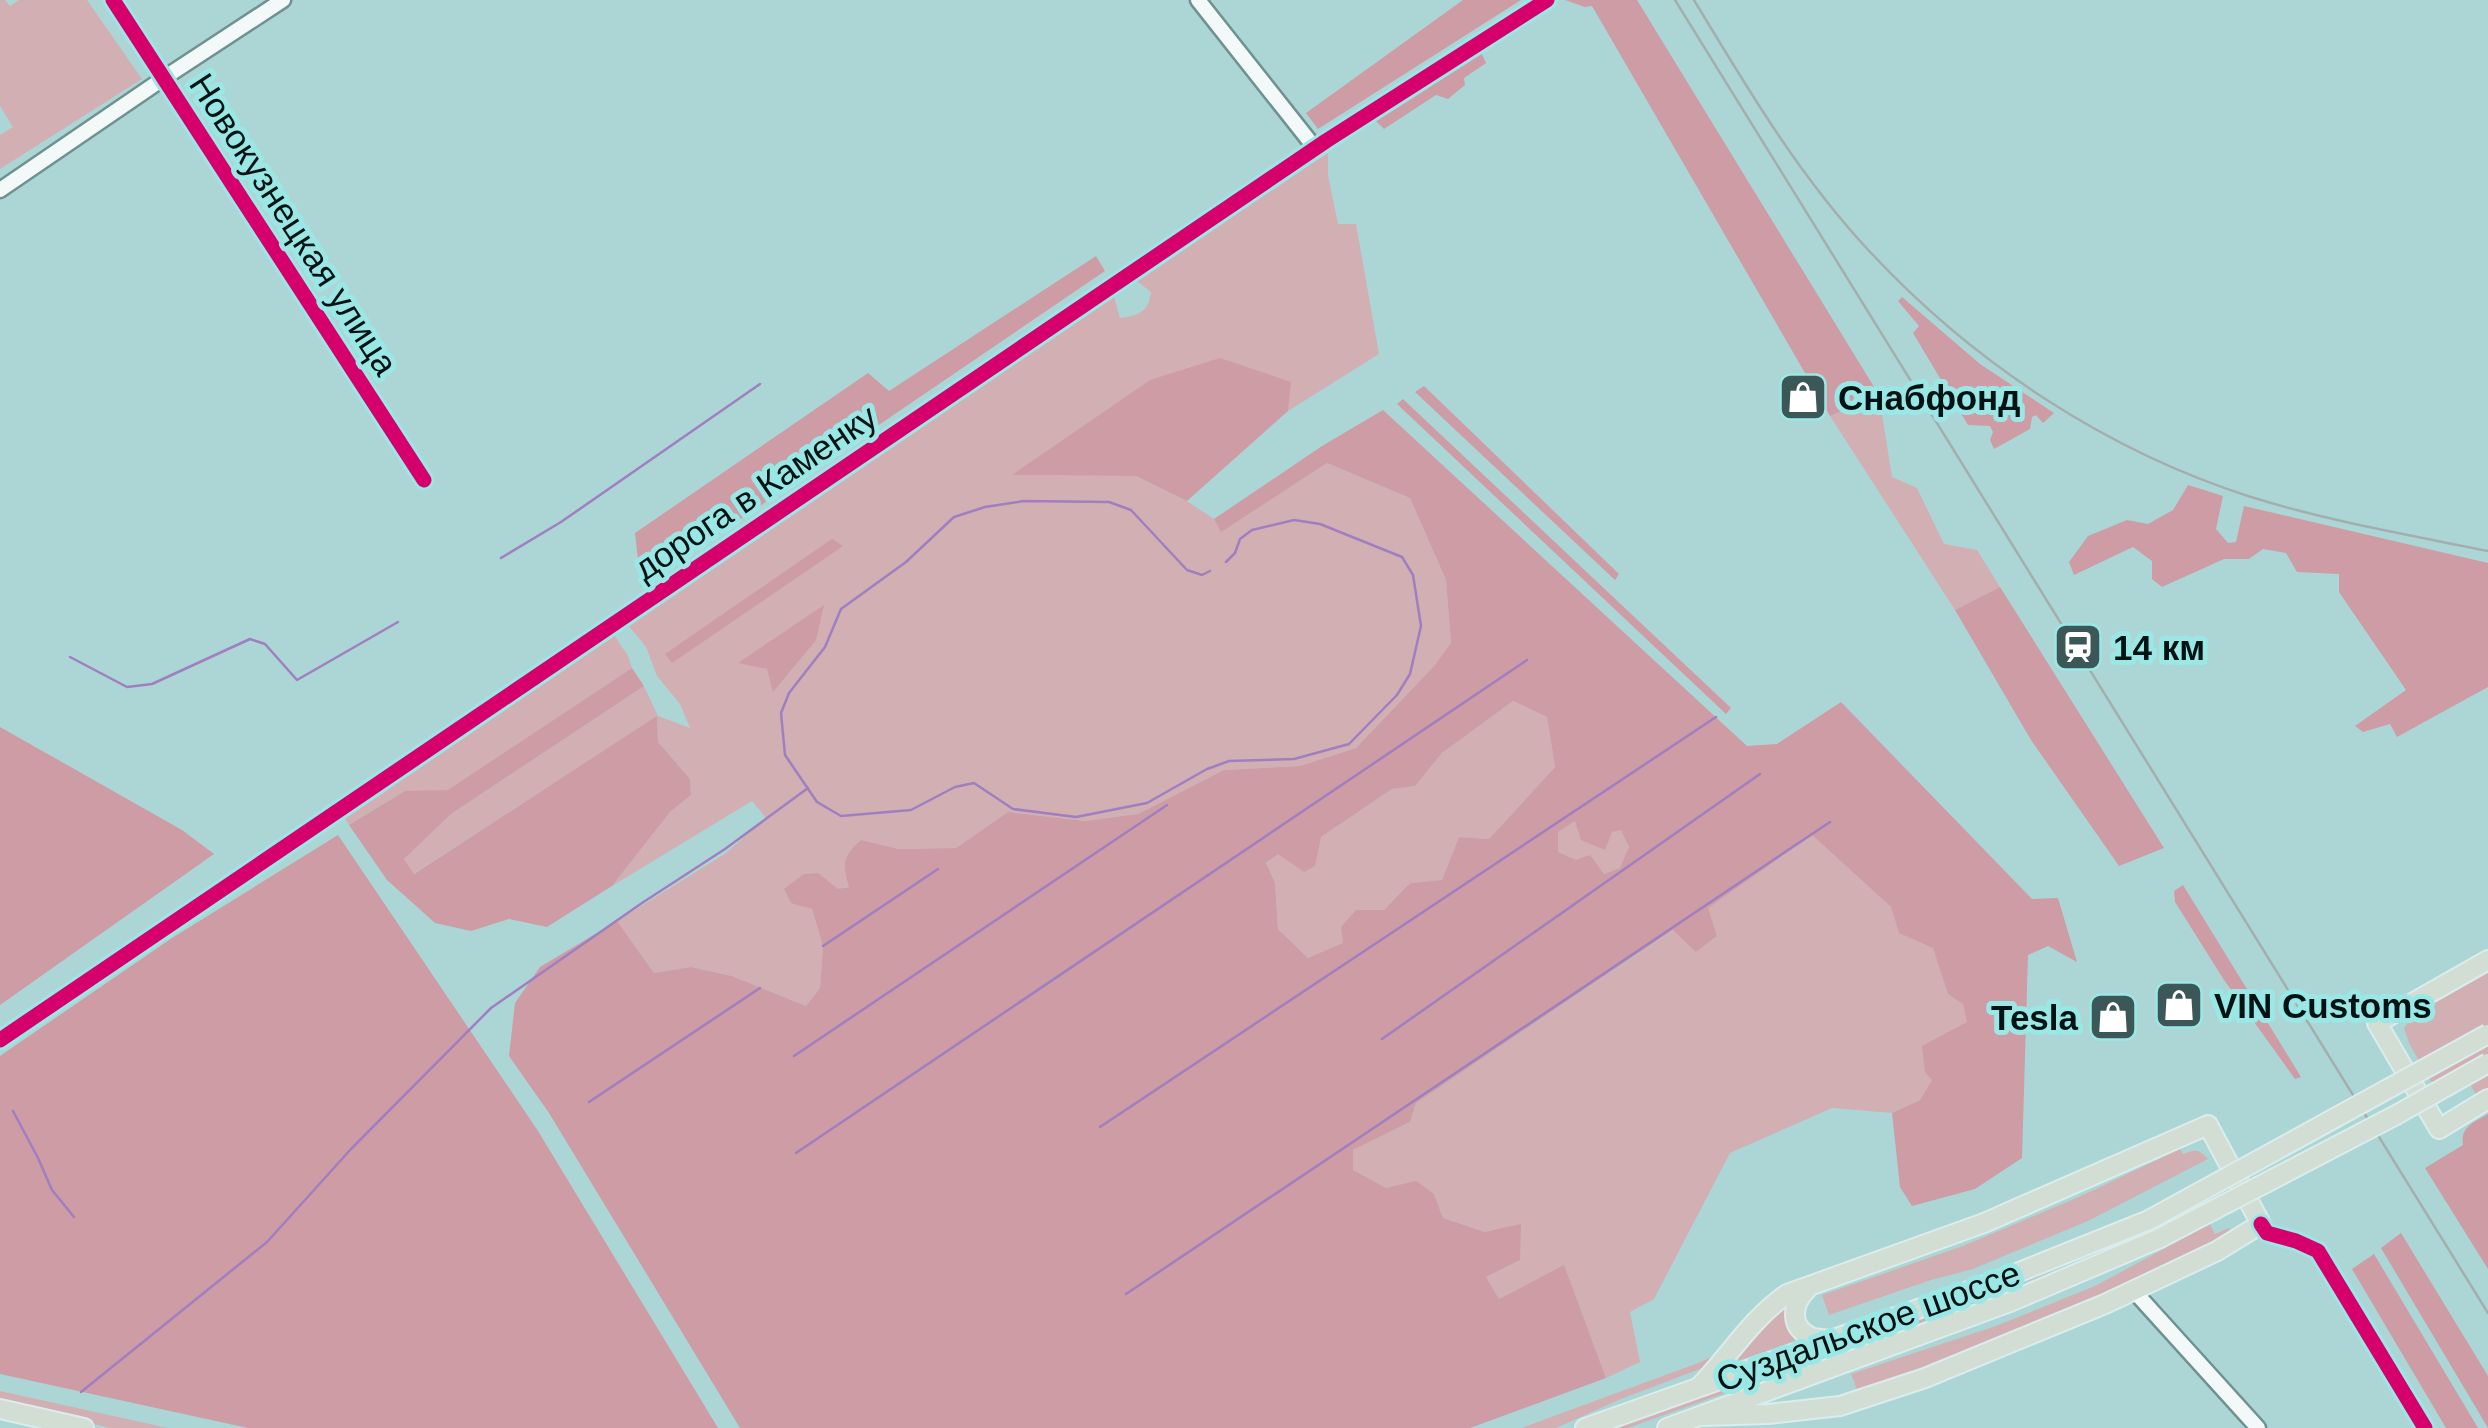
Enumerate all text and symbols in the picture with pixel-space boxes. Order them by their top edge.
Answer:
street label: Новокузнецкая улица [182,66,406,382]
shop icon: Снабфонд [1777,371,1829,423]
place label: Снабфонд [1838,378,2020,417]
street label: дорога в Каменку [626,396,884,588]
station icon: 14 км [2052,621,2104,673]
place label: 14 км [2113,628,2205,667]
shop icon: VIN Customs [2153,979,2205,1031]
place label: VIN Customs [2214,986,2432,1025]
shop icon: Tesla [2087,991,2139,1043]
place label: Tesla [1991,998,2079,1037]
street label: Суздальское шоссе [1711,1253,2025,1399]

